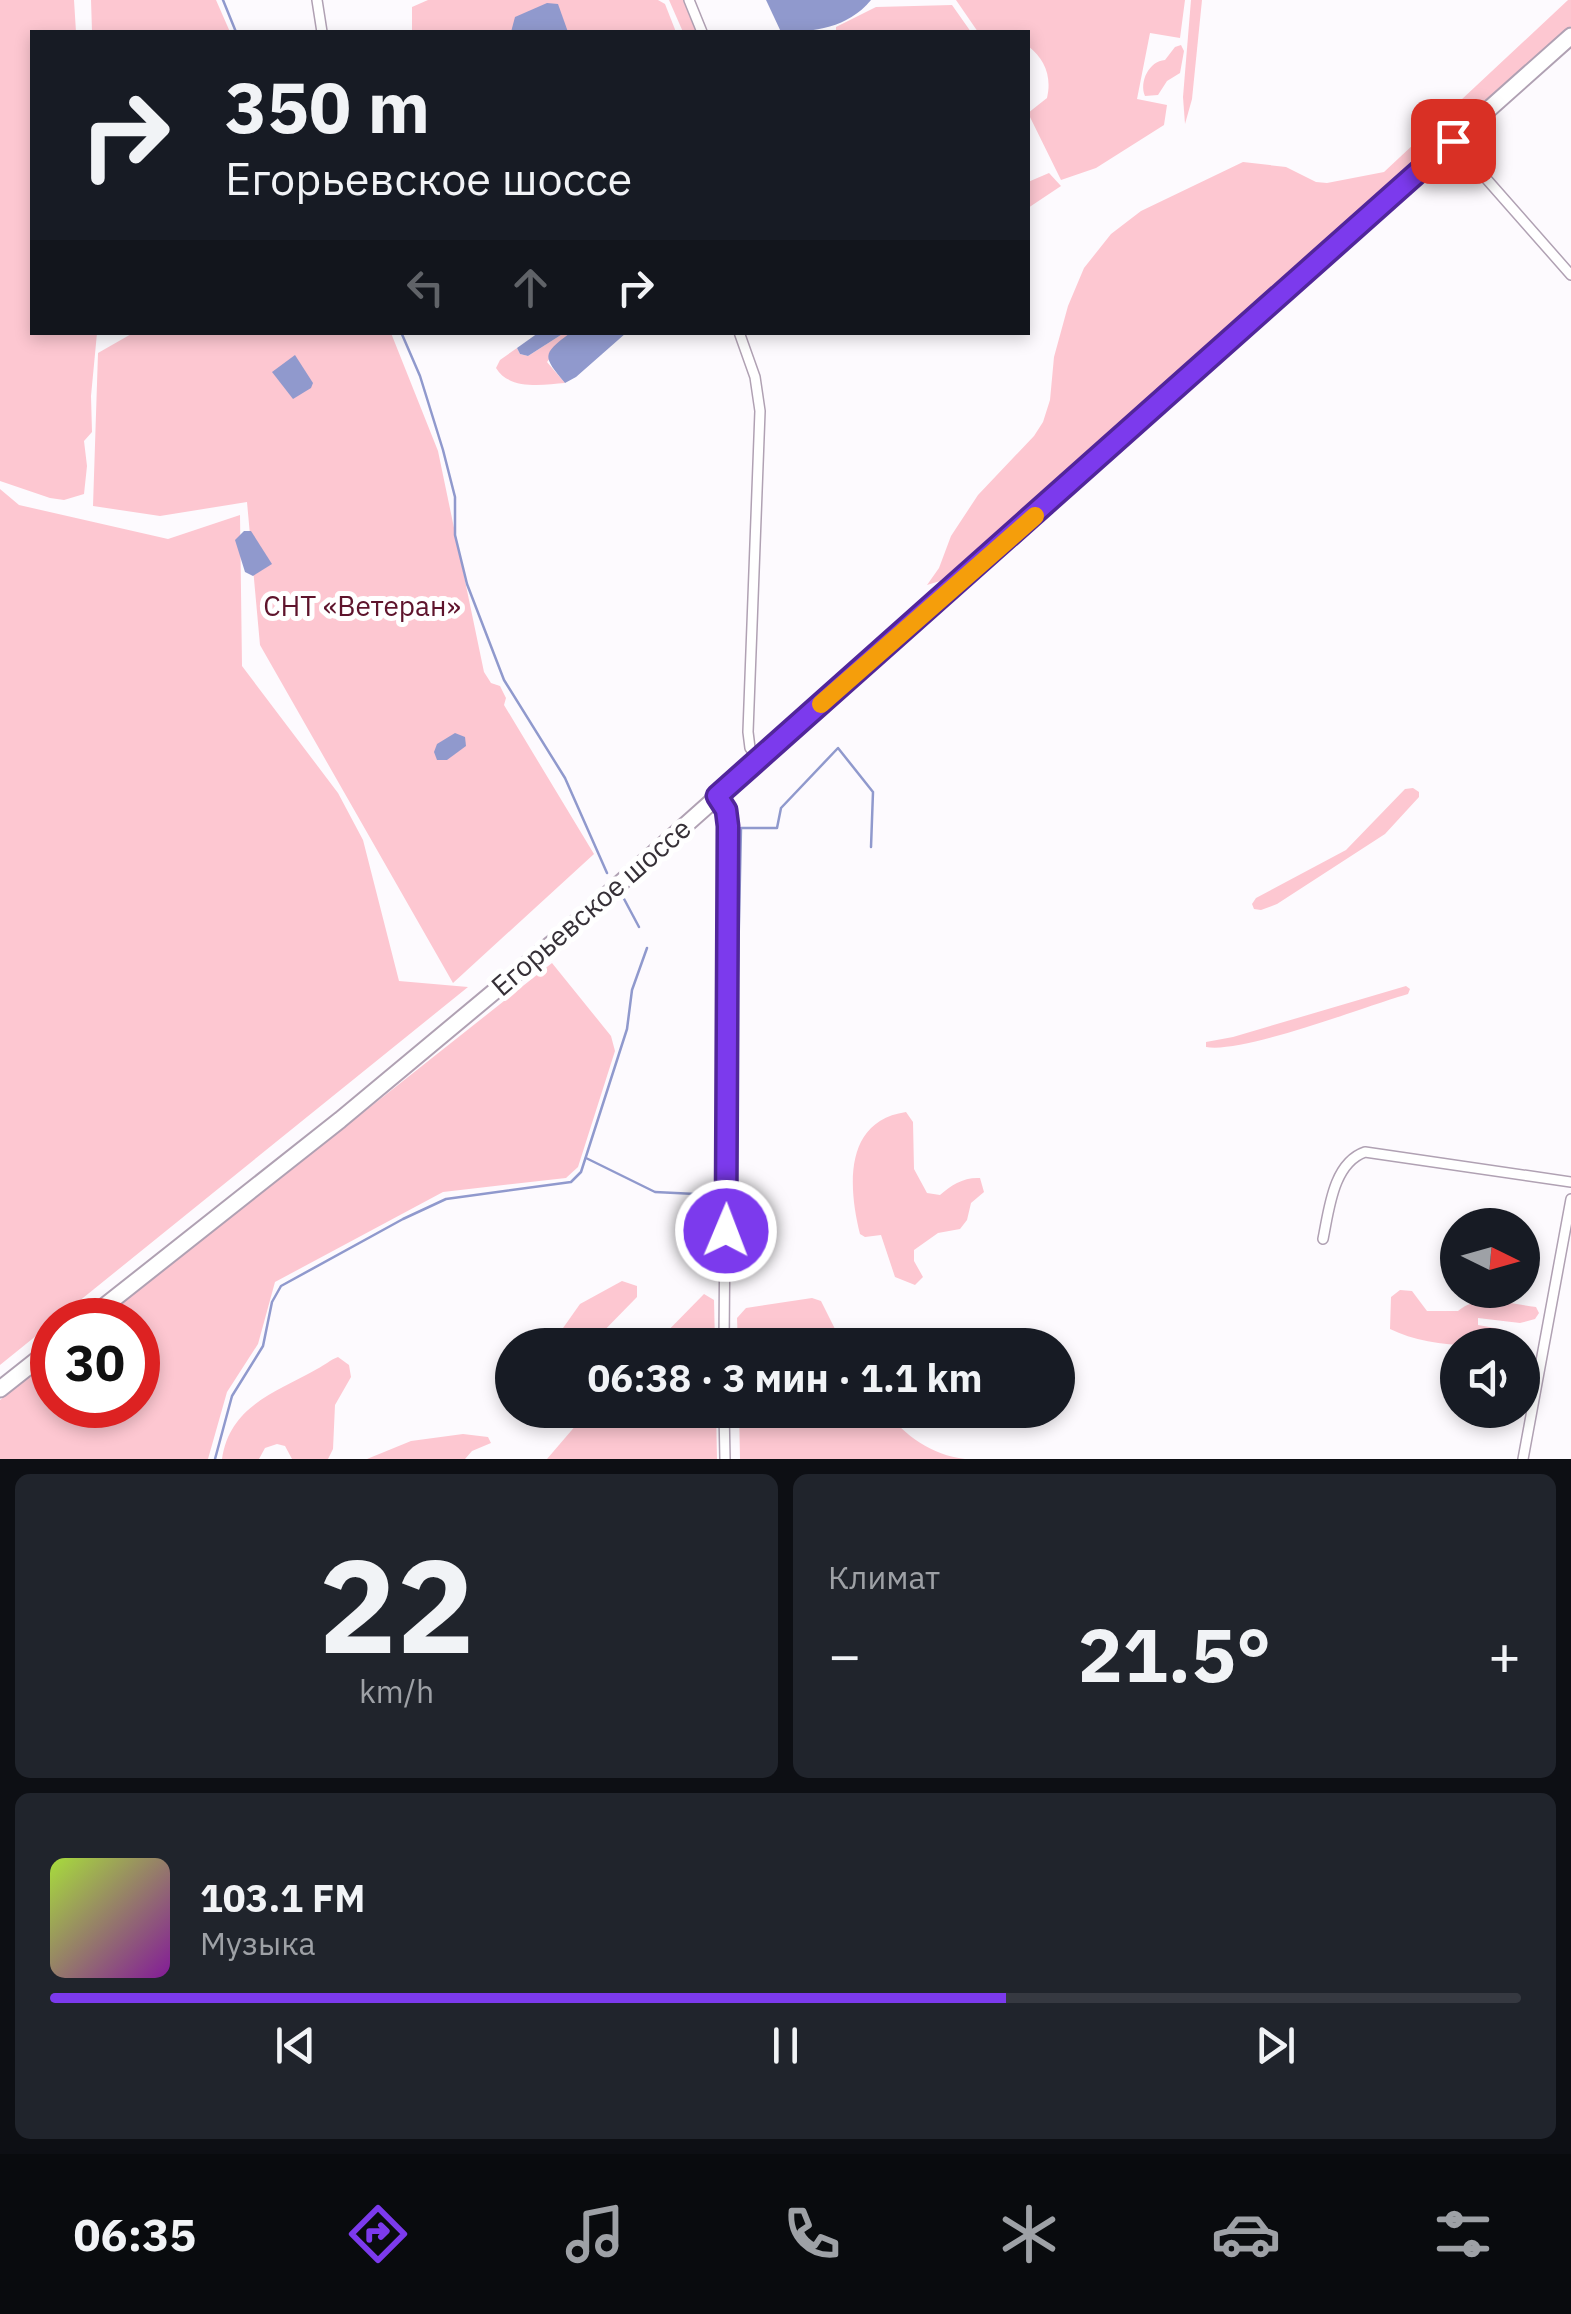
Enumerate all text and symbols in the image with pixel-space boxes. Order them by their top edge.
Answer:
text: 350 m [225,61,430,152]
icon: right [60,70,190,200]
pin [1411,99,1496,184]
icon: arrive [1426,114,1481,169]
text: Егорьевское шоссе [225,149,632,207]
icon: left [398,260,453,315]
icon: ahead [503,260,558,315]
icon: right [608,260,663,315]
park label: СНТ «Ветеран» [263,587,461,624]
street label: Егорьевское шоссе [483,810,698,1004]
position arrow [674,1179,778,1283]
north arrow [1440,1208,1540,1308]
map controls [1440,1208,1540,1428]
speed limit sign: 30 [30,1298,160,1428]
button: sound [1440,1328,1540,1428]
text: 06:38 · 3 мин · 1.1 km [588,1353,982,1402]
text: 22 [318,1520,475,1689]
text: Климат [828,1556,940,1598]
text: 21.5° [1078,1605,1271,1703]
text: − [828,1619,861,1690]
text: + [1488,1619,1521,1690]
text: km/h [359,1670,434,1712]
text: 103.1 FM [200,1873,365,1922]
text: Музыка [200,1922,316,1964]
icon: previous [268,2018,323,2073]
icon: pause [758,2018,813,2073]
icon: next [1248,2018,1303,2073]
icon: directions [343,2199,413,2269]
icon: music [560,2199,630,2269]
icon: phone [777,2199,847,2269]
icon: climate [994,2199,1064,2269]
icon: car [1211,2199,1281,2269]
icon: filters [1428,2199,1498,2269]
text: 06:35 [73,2205,196,2263]

